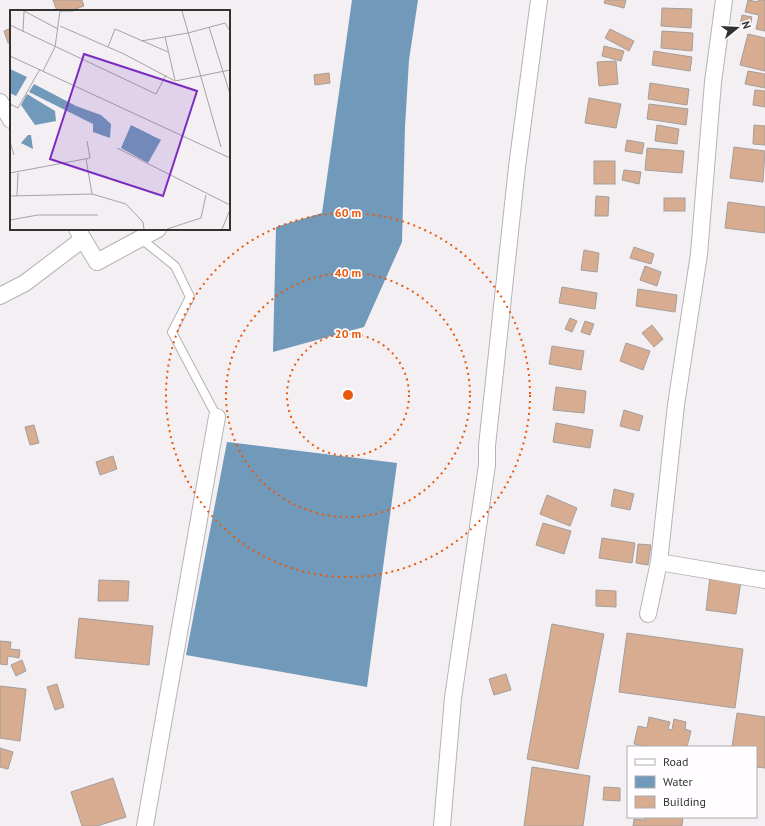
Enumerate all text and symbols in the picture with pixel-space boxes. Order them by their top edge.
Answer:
north arrow [717,8,757,48]
inset map [10,10,230,230]
text: N [739,19,754,31]
text: 60 m [335,205,361,220]
text: 40 m [335,265,361,280]
text: 20 m [335,326,361,341]
centre of rings [341,388,355,402]
legend [627,746,757,818]
text: Road [663,754,688,769]
text: Water [663,774,693,789]
text: Building [663,794,706,809]

